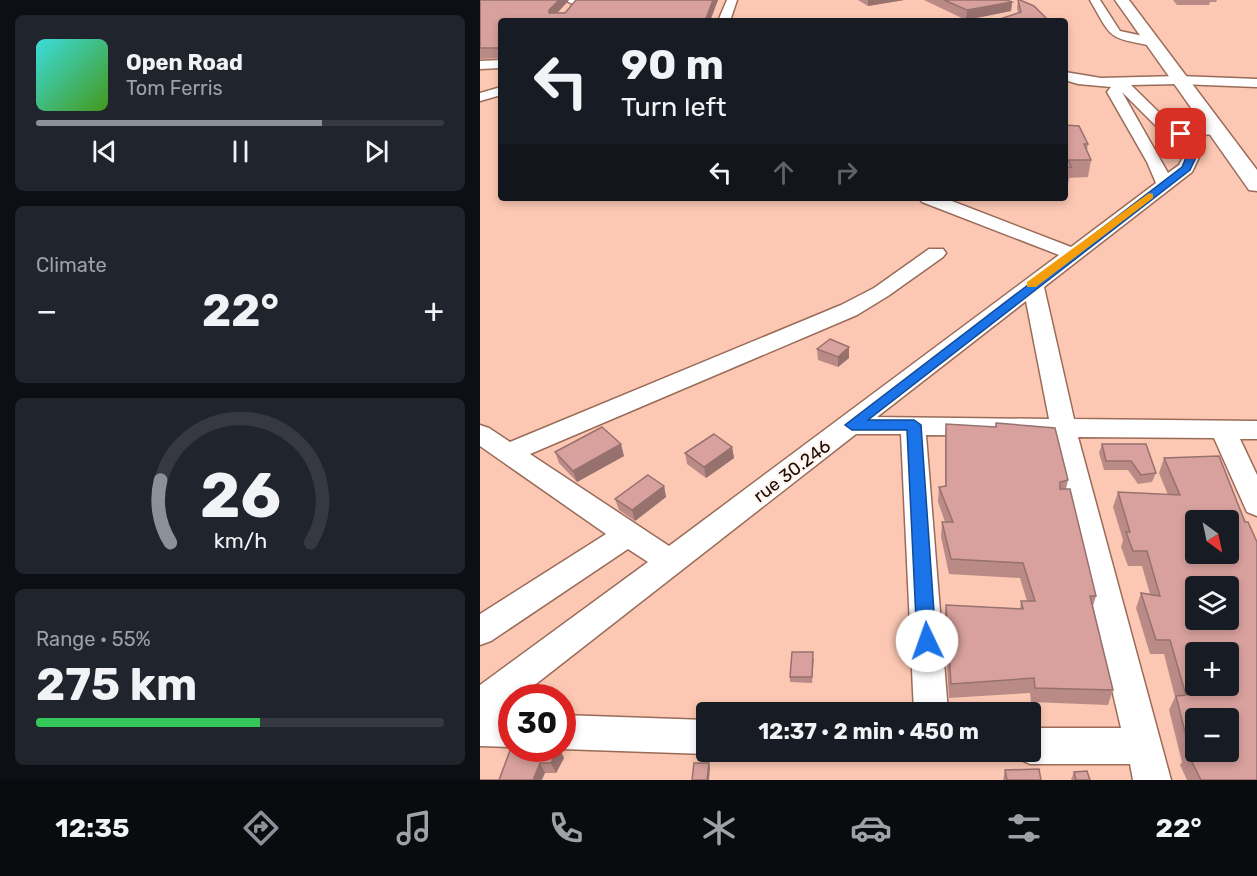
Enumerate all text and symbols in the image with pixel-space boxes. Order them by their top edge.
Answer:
text: 90 m [621,40,724,90]
icon: left [522,42,600,120]
text: Open Road [126,49,243,76]
text: Tom Ferris [126,76,223,100]
text: Turn left [621,91,726,123]
pin [1155,108,1206,159]
icon: arrive [1164,117,1197,150]
icon: previous [88,135,121,168]
icon: pause [224,135,257,168]
icon: next [360,135,393,168]
icon: left [704,156,737,189]
icon: ahead [767,156,800,189]
icon: right [830,156,863,189]
text: Climate [36,253,107,277]
text: 22° [202,284,279,337]
text: − [36,291,57,330]
text: + [423,291,444,330]
street label: rue 30.246 [749,435,835,507]
text: 26 [199,459,281,533]
north arrow [1185,510,1239,564]
map controls [1185,510,1239,762]
text: km/h [213,528,267,553]
button: layers [1185,576,1239,630]
position arrow [895,609,959,673]
text: Range · 55% [36,627,151,651]
button: + [1185,642,1239,696]
text: 275 km [36,658,197,711]
speed limit sign: 30 [498,684,576,762]
button: − [1185,708,1239,762]
text: 12:37 · 2 min · 450 m [758,718,979,745]
icon: directions [240,807,282,849]
icon: music [393,807,435,849]
icon: phone [545,807,587,849]
icon: climate [698,807,740,849]
icon: car [850,807,892,849]
icon: filters [1003,807,1045,849]
text: 12:35 [55,812,129,844]
text: 22° [1155,812,1202,844]

